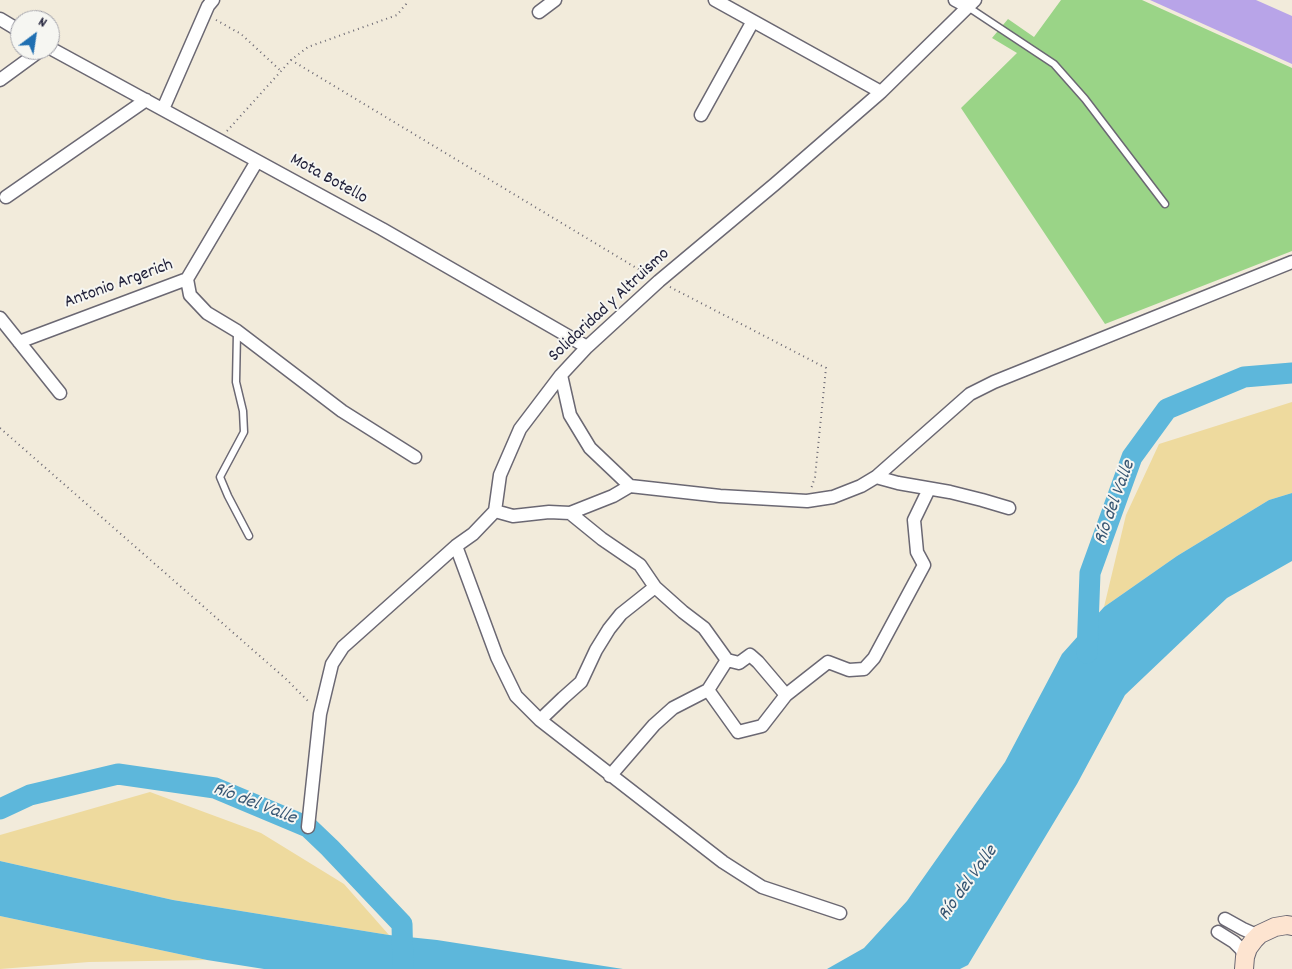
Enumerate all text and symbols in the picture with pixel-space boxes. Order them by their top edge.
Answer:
north arrow [10,10,60,60]
text: N [34,13,50,33]
street label: Mota Botello [285,150,371,210]
street label: Solidaridad y Altruismo [545,244,675,368]
street label: Antonio Argerich [62,255,176,315]
water label: Río del Valle [1090,458,1142,548]
water label: Río del Valle [209,779,299,831]
water label: Río del Valle [934,842,1004,926]

